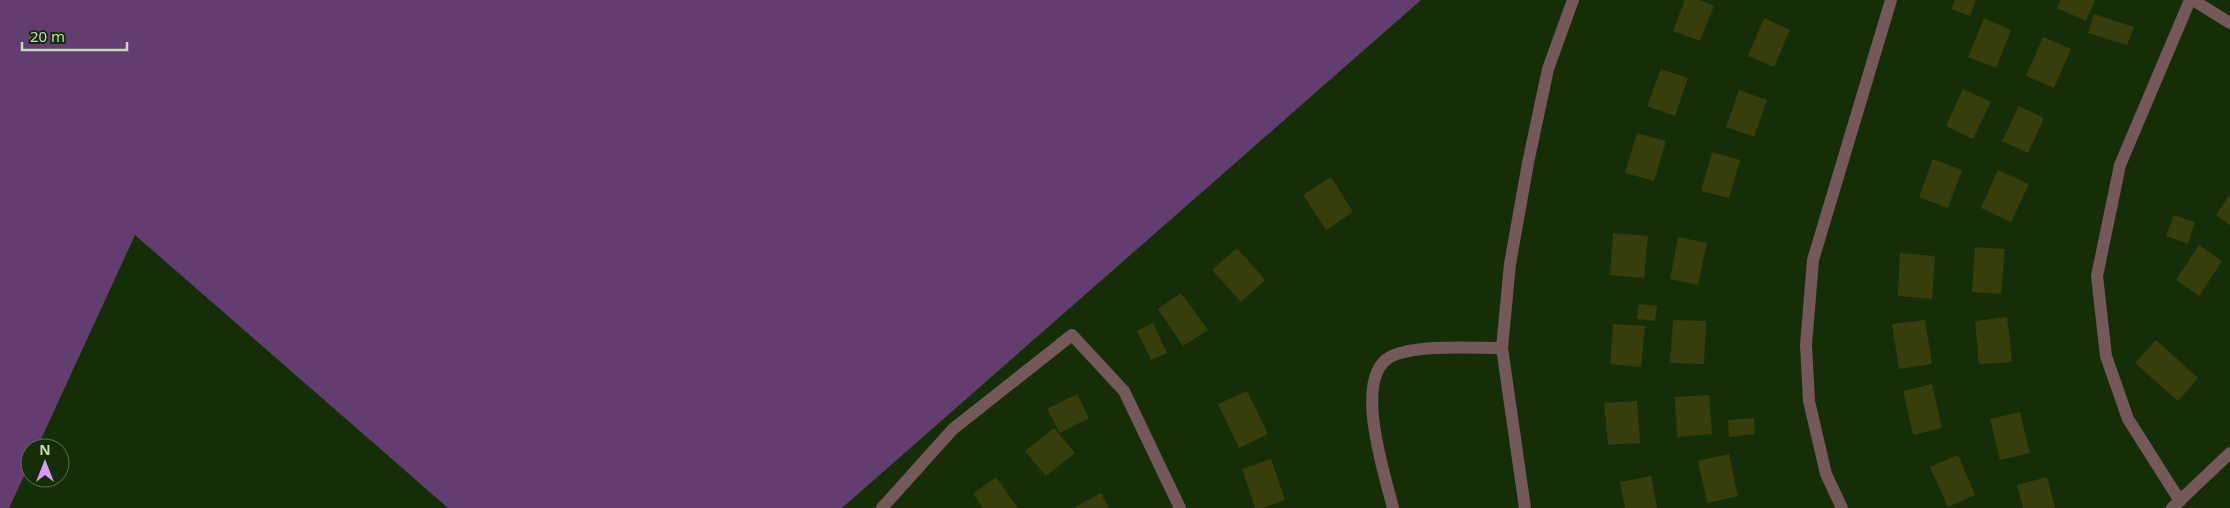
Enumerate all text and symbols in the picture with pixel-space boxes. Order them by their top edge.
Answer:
scale bar [22,20,128,52]
text: 20 m [30,26,65,46]
north arrow [20,438,70,488]
text: N [39,440,51,459]

